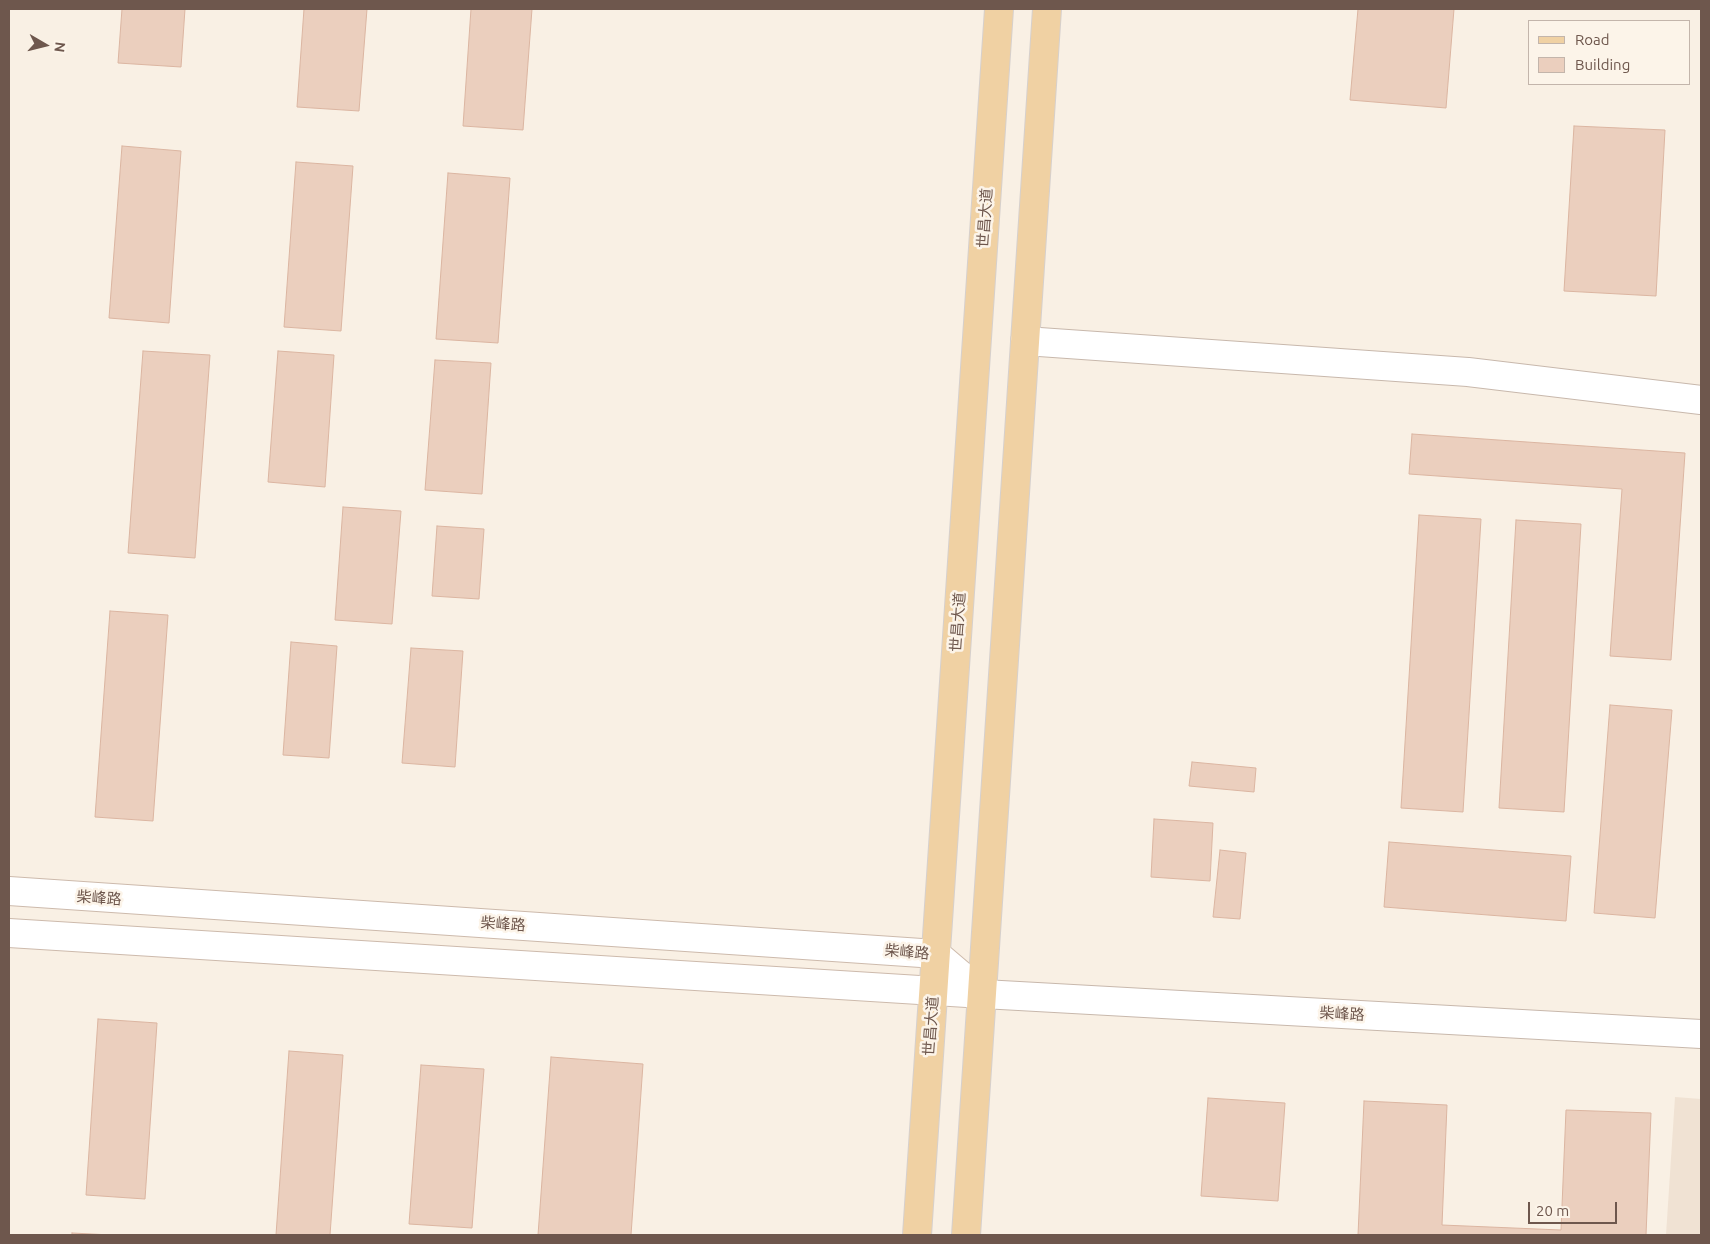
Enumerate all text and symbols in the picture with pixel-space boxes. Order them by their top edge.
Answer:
north arrow [20,20,70,70]
legend [1528,20,1690,85]
text: Road [1575,31,1610,48]
text: N [51,41,69,53]
text: Building [1575,56,1630,73]
street label: 世昌大道 [974,187,996,249]
street label: 世昌大道 [947,591,969,653]
street label: 柴峰路 [76,887,122,909]
street label: 柴峰路 [480,913,526,935]
street label: 柴峰路 [884,941,930,963]
street label: 世昌大道 [920,995,942,1057]
street label: 柴峰路 [1319,1004,1365,1024]
scale bar [1530,1192,1619,1224]
text: 20 m [1536,1202,1569,1219]

